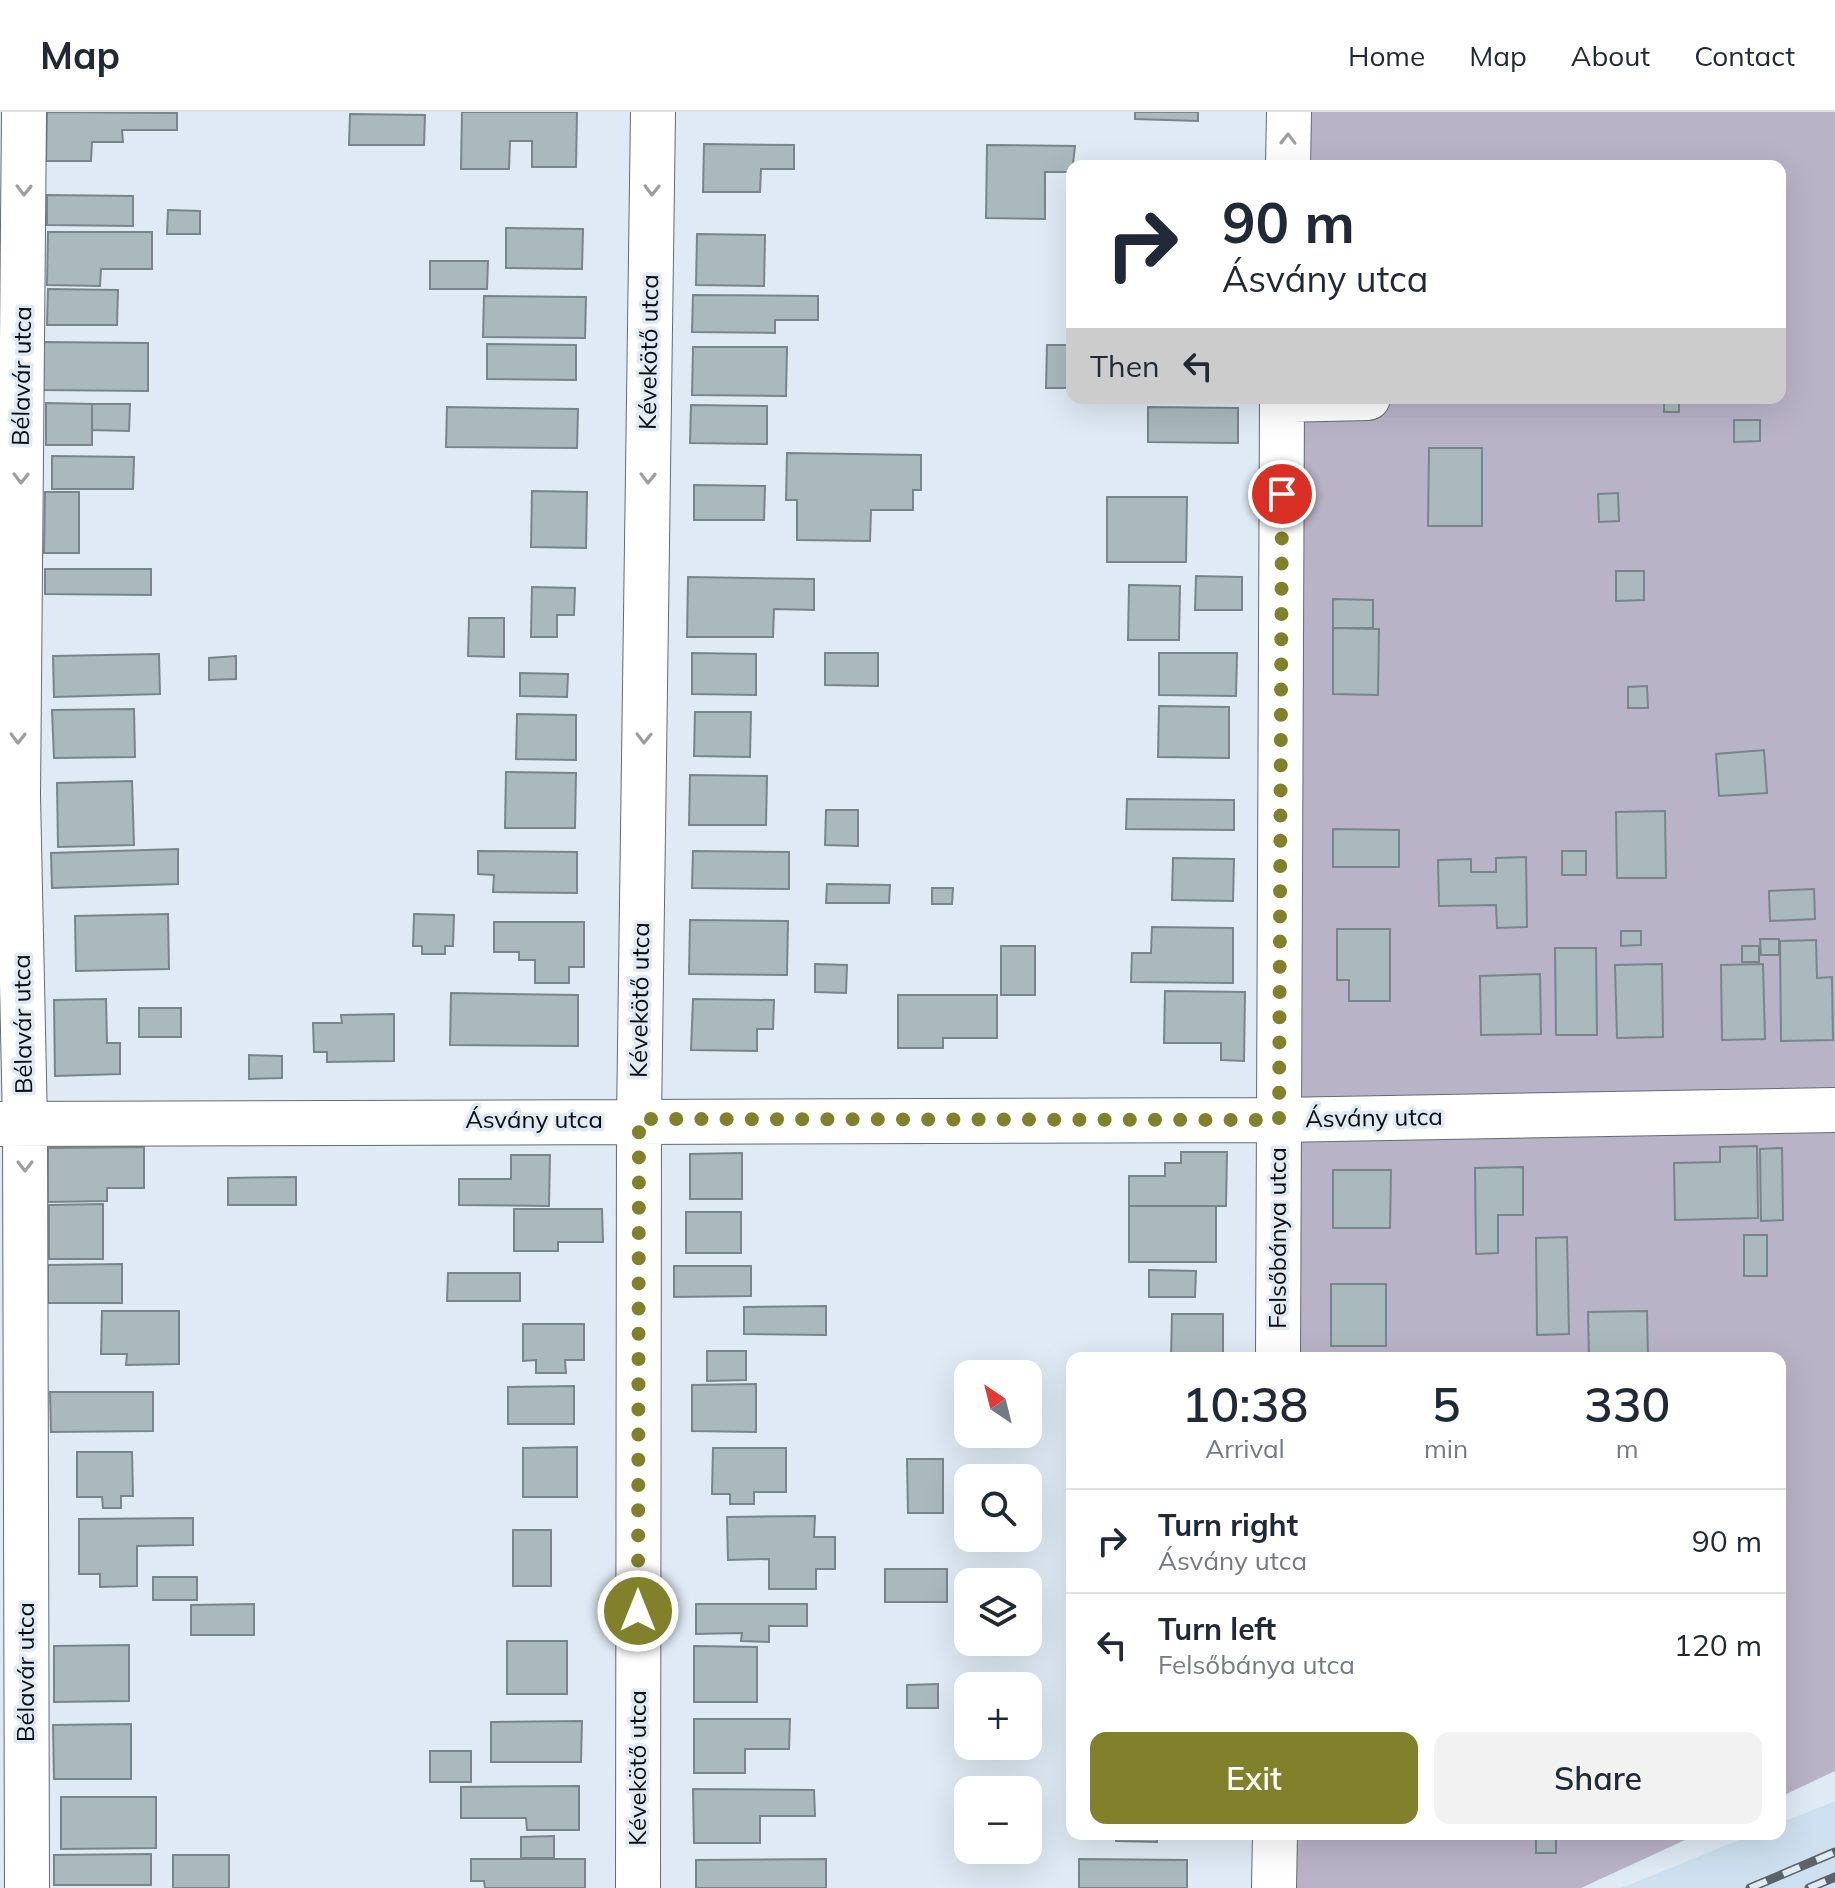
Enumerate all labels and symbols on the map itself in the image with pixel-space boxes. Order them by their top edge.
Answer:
one-way arrow [1280,132,1297,145]
one-way arrow [15,184,32,197]
one-way arrow [643,184,660,197]
street label: Kévekötő utca [632,274,664,430]
street label: Bélavár utca [5,306,37,446]
pin [1248,460,1316,528]
one-way arrow [12,472,30,485]
one-way arrow [639,472,656,485]
one-way arrow [9,732,27,745]
one-way arrow [635,732,653,745]
street label: Kévekötő utca [623,922,655,1078]
street label: Bélavár utca [6,954,38,1094]
street label: Ásvány utca [1305,1101,1443,1133]
street label: Ásvány utca [465,1104,603,1134]
street label: Felsőbánya utca [1262,1147,1292,1329]
one-way arrow [16,1160,34,1173]
north arrow [954,1360,1042,1448]
position arrow [596,1569,680,1653]
street label: Bélavár utca [10,1602,40,1742]
street label: Kévekötő utca [622,1690,652,1846]

